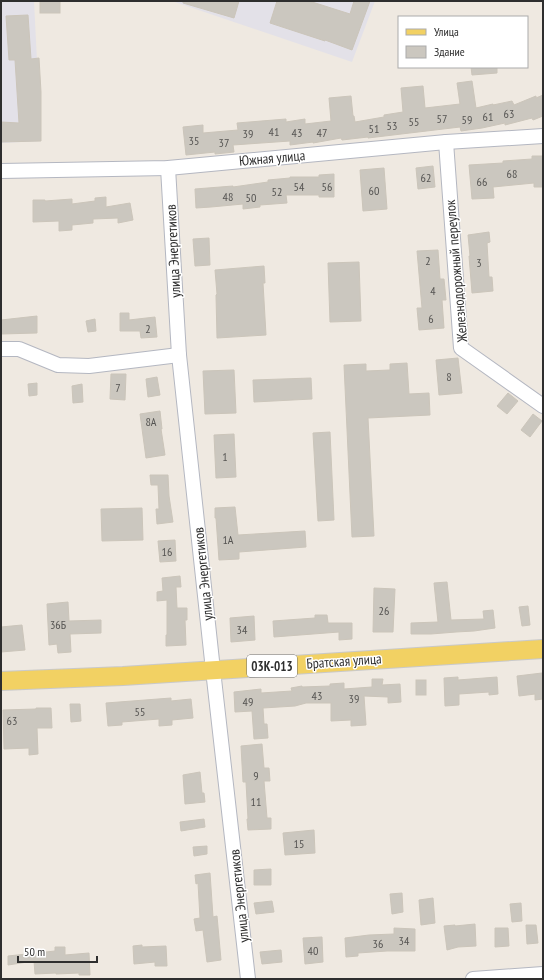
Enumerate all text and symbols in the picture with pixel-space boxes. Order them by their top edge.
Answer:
legend [398,16,528,68]
text: Улица [434,24,459,39]
text: Здание [434,44,465,59]
house number: 63 [504,106,514,121]
house number: 61 [483,109,493,124]
house number: 57 [437,111,447,126]
house number: 59 [462,112,472,127]
house number: 55 [409,114,419,129]
house number: 53 [387,118,397,133]
house number: 51 [369,121,379,136]
house number: 41 [269,124,279,139]
house number: 43 [292,125,302,140]
house number: 47 [317,125,327,140]
house number: 39 [243,126,253,141]
house number: 35 [189,133,199,148]
house number: 37 [219,135,229,150]
street label: Южная улица [238,146,306,170]
house number: 68 [507,166,517,181]
house number: 62 [421,170,431,185]
house number: 66 [477,174,487,189]
house number: 54 [294,179,305,194]
house number: 56 [322,179,332,194]
house number: 60 [369,183,379,198]
house number: 52 [272,184,282,199]
house number: 48 [223,189,233,204]
house number: 50 [246,190,256,205]
street label: Железнодорожный переулок [441,198,471,344]
street label: улица Энергетиков [162,203,184,298]
house number: 2 [425,253,431,268]
house number: 3 [476,255,482,270]
house number: 4 [430,283,436,298]
house number: 6 [428,311,434,326]
house number: 2 [145,321,151,336]
house number: 8 [446,369,452,384]
house number: 7 [115,380,121,395]
house number: 8А [145,414,157,429]
house number: 1 [222,449,228,464]
street label: улица Энергетиков [189,526,217,621]
house number: 1А [222,532,234,547]
house number: 16 [162,544,172,559]
house number: 26 [379,603,389,618]
house number: 36Б [50,617,66,632]
house number: 34 [237,622,248,637]
street label: Братская улица [306,649,382,673]
road number: 03К-013 [247,655,297,677]
house number: 43 [312,688,322,703]
house number: 39 [349,691,359,706]
house number: 49 [243,694,253,709]
house number: 55 [135,704,145,719]
house number: 63 [7,713,17,728]
house number: 9 [253,768,259,783]
house number: 11 [251,794,261,809]
house number: 15 [294,836,304,851]
street label: улица Энергетиков [225,848,253,943]
house number: 34 [399,933,410,948]
house number: 36 [373,936,383,951]
scale bar [18,938,97,964]
house number: 40 [308,943,318,958]
text: 50 m [24,944,45,959]

